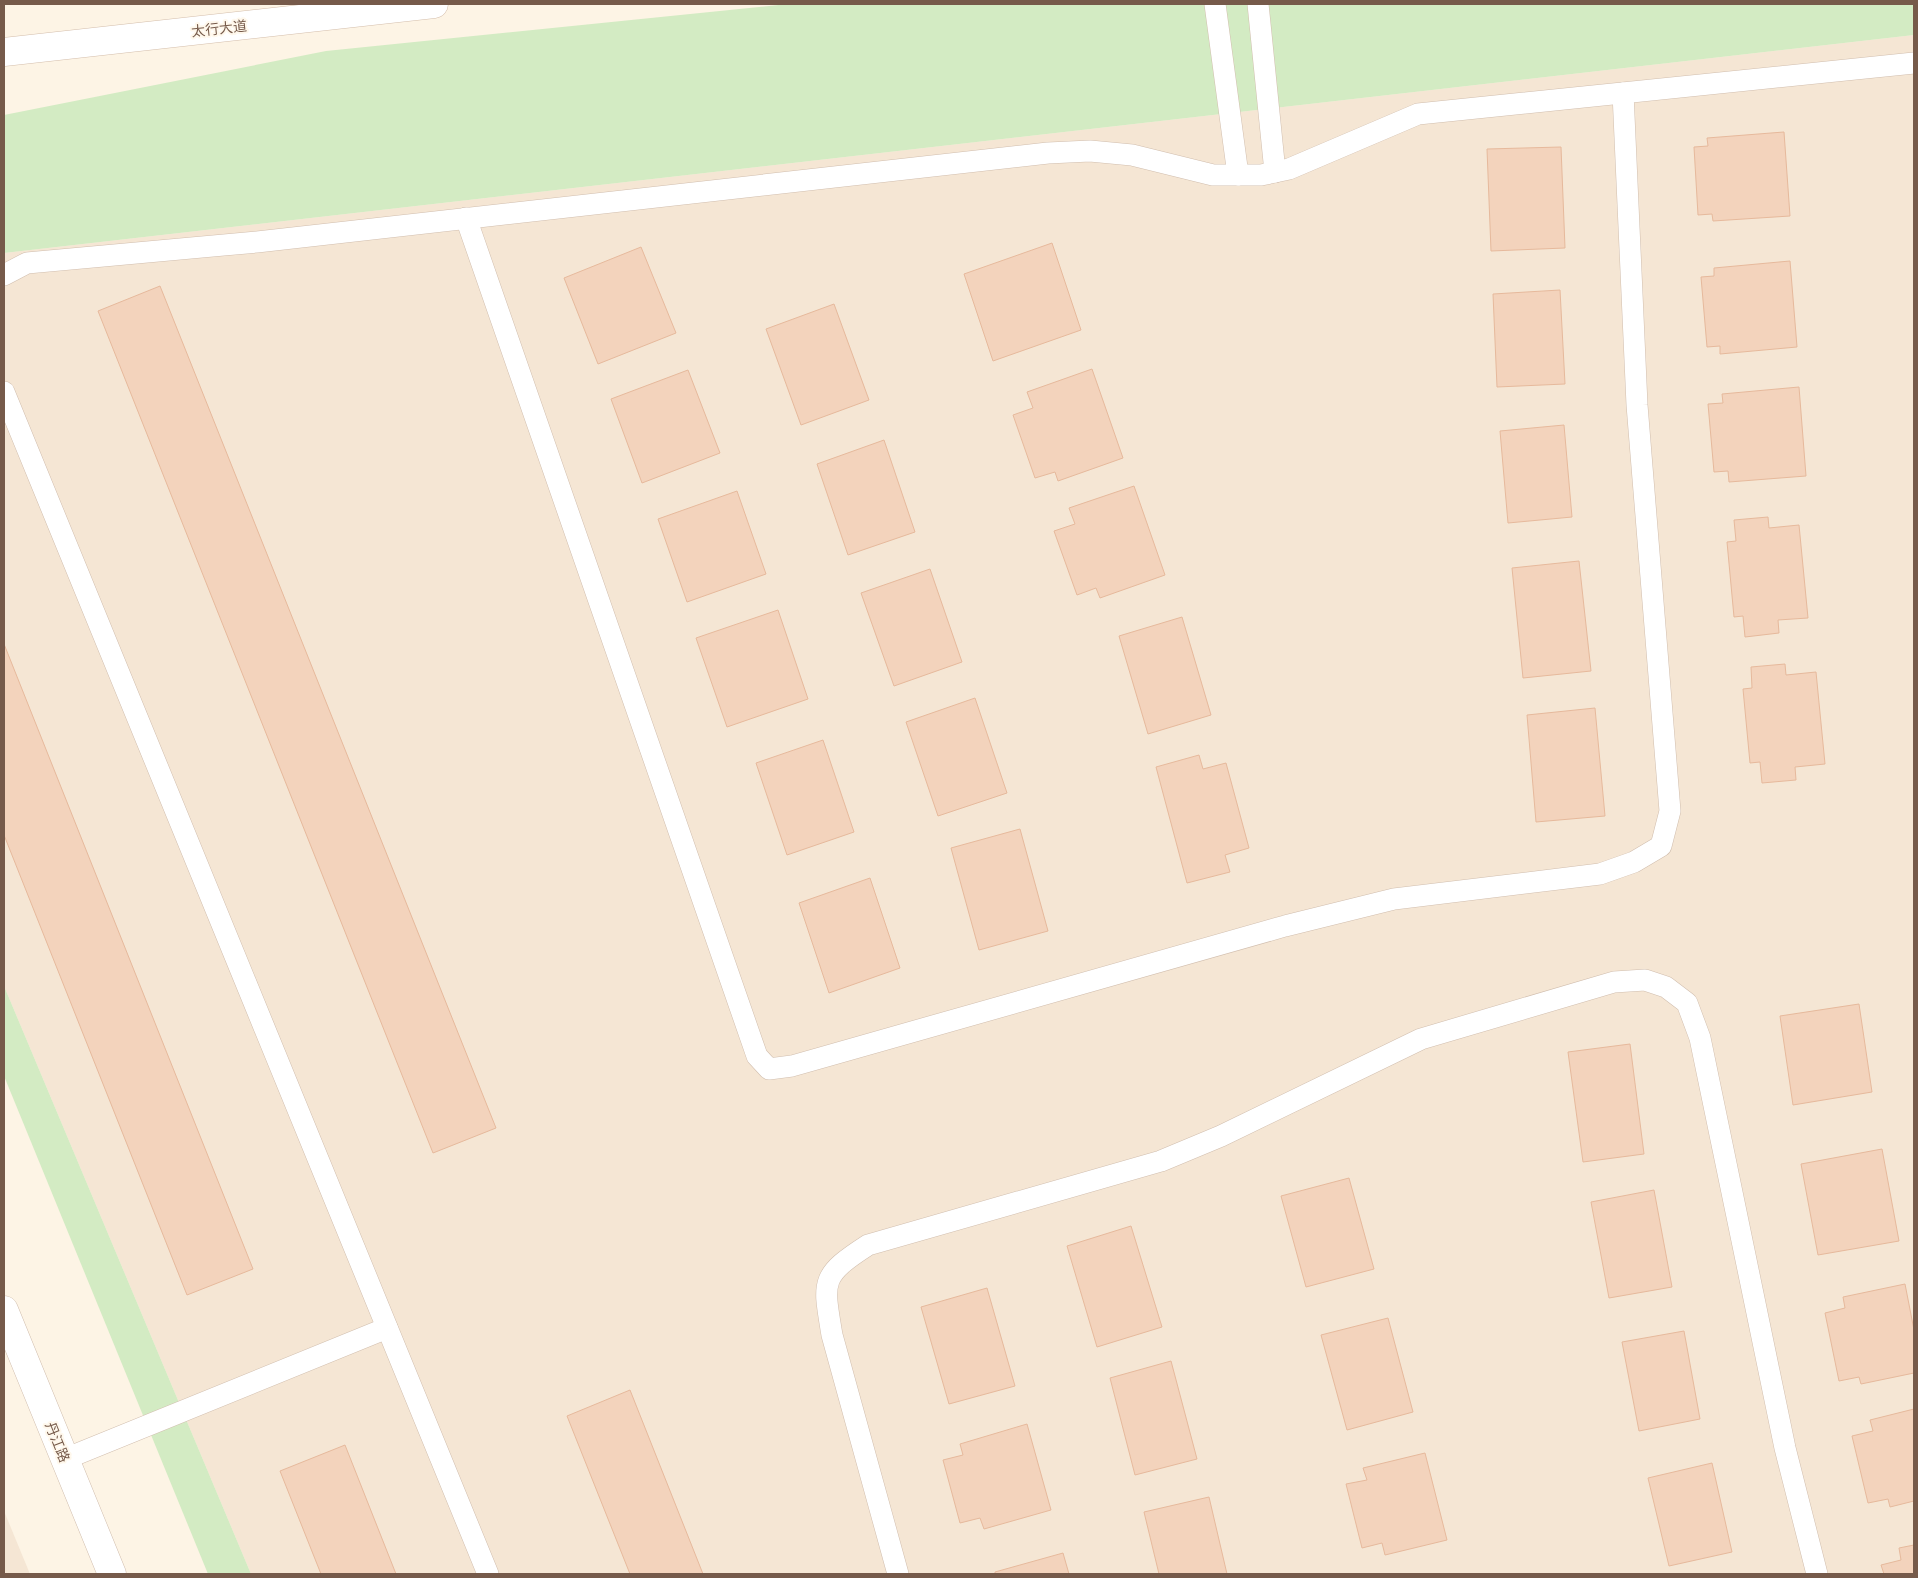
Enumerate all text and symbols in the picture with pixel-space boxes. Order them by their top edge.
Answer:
street label: 太行大道 [190,15,248,41]
street label: 丹江路 [40,1419,76,1465]

